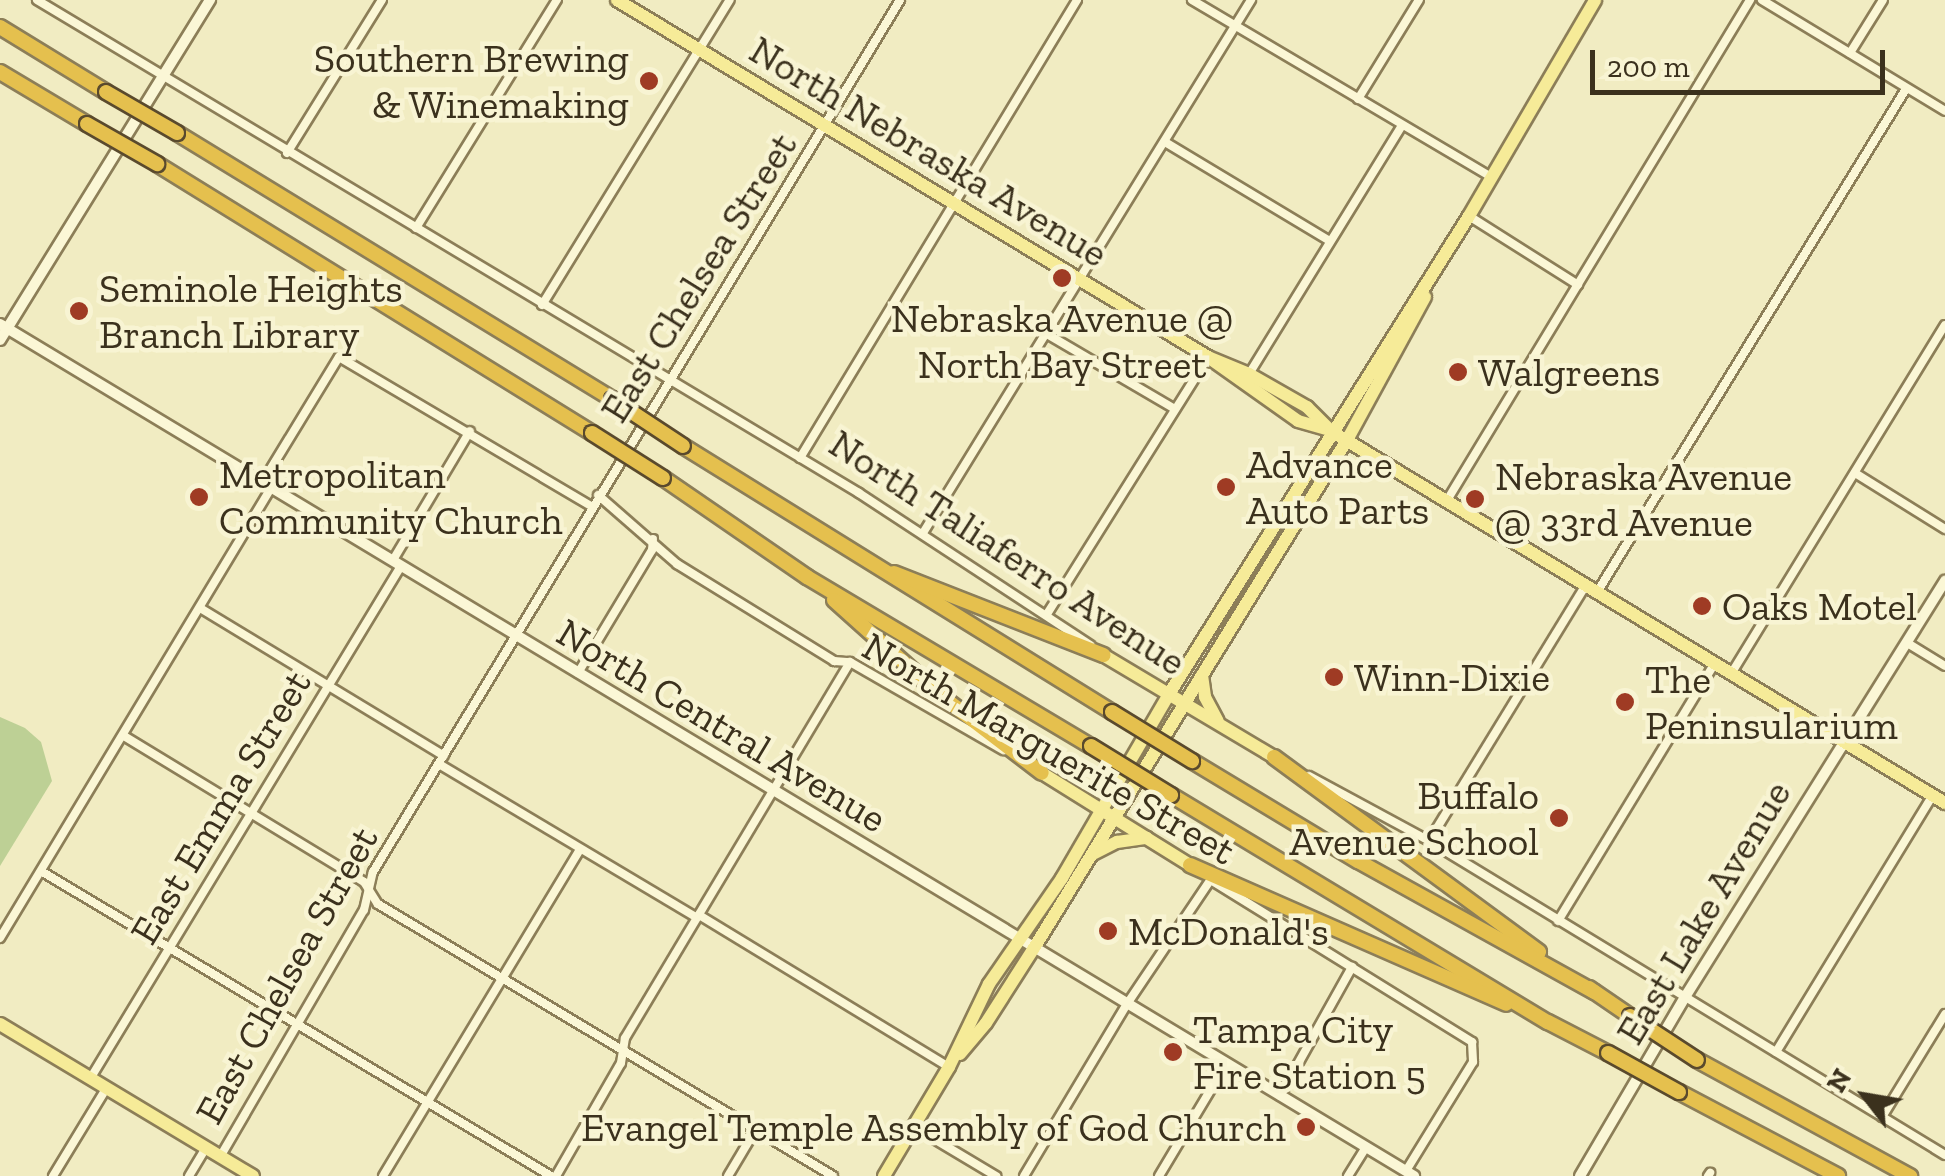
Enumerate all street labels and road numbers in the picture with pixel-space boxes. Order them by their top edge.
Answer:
street label: North Nebraska Avenue [741,25,1117,277]
street label: East Chelsea Street [590,123,806,431]
street label: North Taliaferro Avenue [820,418,1196,686]
street label: North Central Avenue [548,607,896,843]
street label: North Marguerite Street [854,622,1244,874]
street label: East Emma Street [119,662,321,952]
street label: East Lake Avenue [1605,771,1801,1053]
street label: East Chelsea Street [185,818,387,1132]

